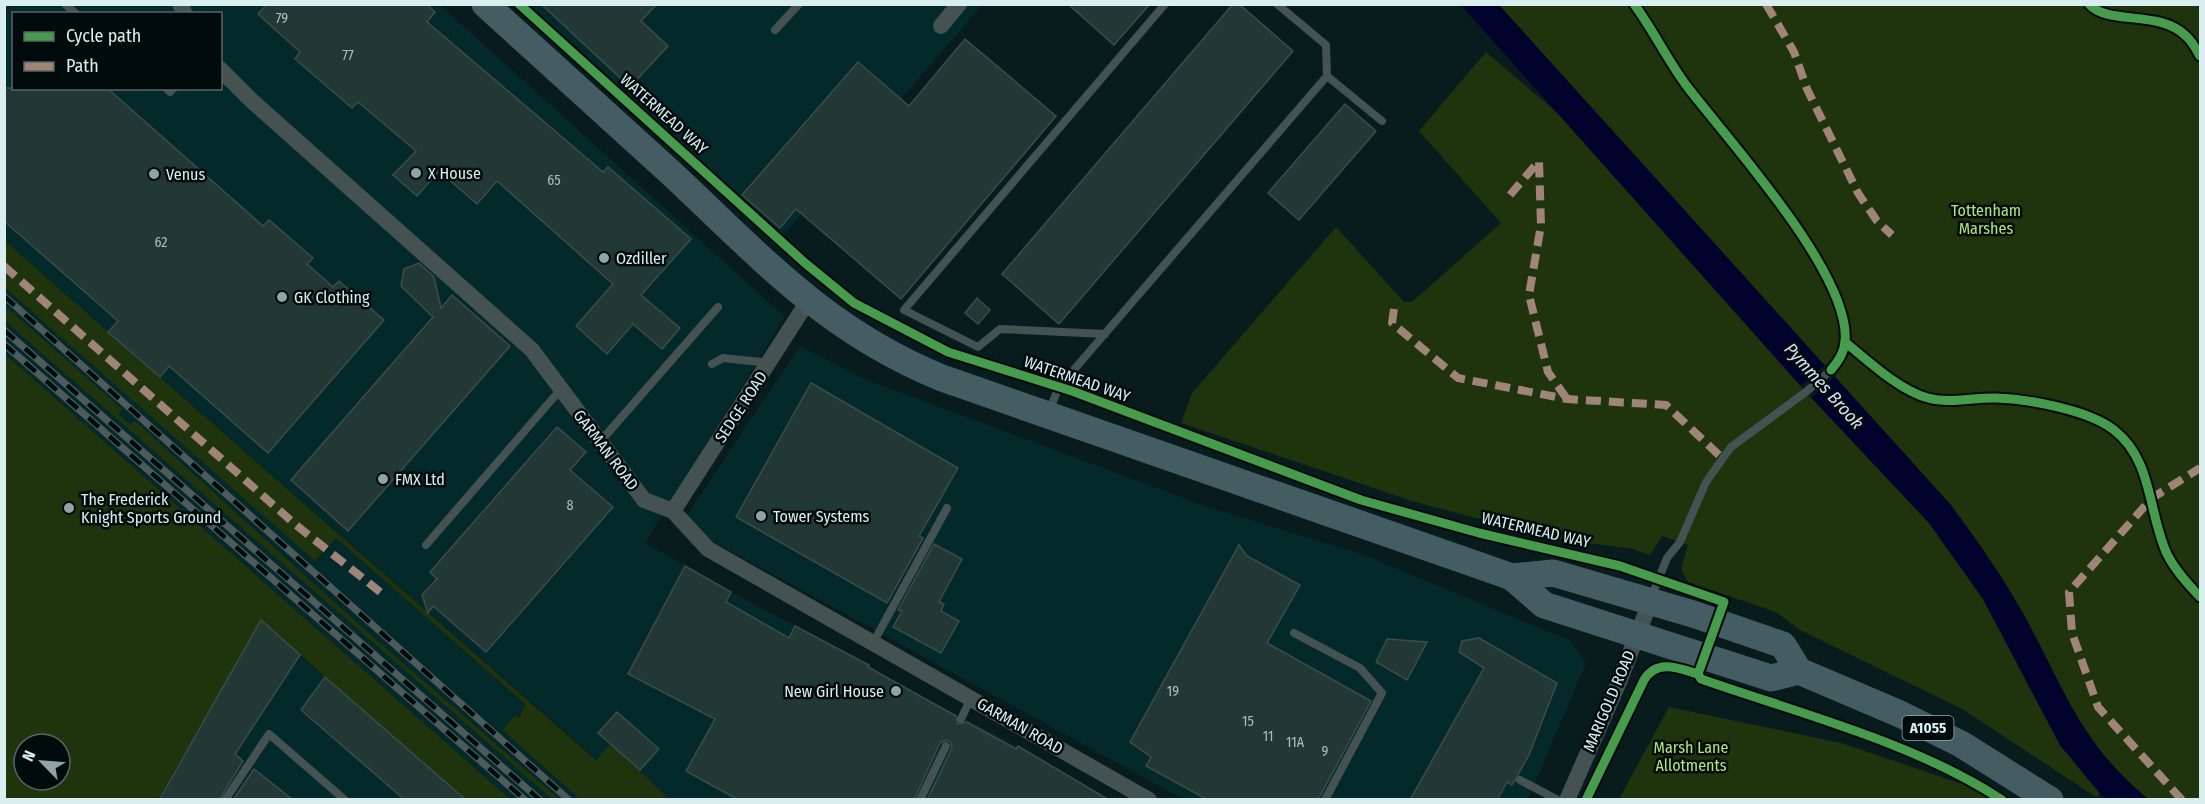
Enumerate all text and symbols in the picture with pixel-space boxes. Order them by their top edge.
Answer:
house number: 79 [276,10,288,27]
legend [12,12,222,90]
text: Cycle path [66,25,141,47]
house number: 77 [342,47,354,64]
text: Path [66,55,99,77]
street label: WATERMEAD WAY [616,70,712,158]
place label: X House [428,164,481,183]
place label: Venus [166,165,205,184]
marker: X House [409,166,423,180]
marker: Venus [147,167,161,181]
house number: 65 [547,172,561,189]
park label: Tottenham Marshes [1951,201,2021,238]
house number: 62 [155,234,168,251]
place label: Ozdiller [616,249,667,268]
marker: Ozdiller [597,251,611,265]
place label: GK Clothing [294,288,370,307]
marker: GK Clothing [275,290,289,304]
water label: Pymmes Brook [1780,338,1868,434]
street label: WATERMEAD WAY [1021,352,1133,406]
street label: SEDGE ROAD [711,368,771,446]
street label: GARMAN ROAD [570,406,642,494]
place label: FMX Ltd [395,470,445,489]
marker: FMX Ltd [376,472,390,486]
place label: The Frederick Knight Sports Ground [81,490,221,527]
house number: 8 [567,497,574,514]
marker: The Frederick Knight Sports Ground [62,501,76,515]
place label: Tower Systems [773,507,870,526]
street label: WATERMEAD WAY [1480,508,1592,552]
marker: Tower Systems [754,509,768,523]
street label: MARIGOLD ROAD [1579,647,1639,755]
place label: New Girl House [784,682,884,701]
house number: 19 [1167,683,1179,700]
marker: New Girl House [889,684,903,698]
street label: GARMAN ROAD [974,694,1066,758]
house number: 15 [1242,713,1254,730]
road number: A1055 [1902,716,1954,740]
house number: 11 [1263,728,1273,745]
north arrow [12,732,72,792]
house number: 11A [1286,734,1305,751]
park label: Marsh Lane Allotments [1654,738,1728,775]
house number: 9 [1322,743,1329,760]
text: N [18,748,39,764]

